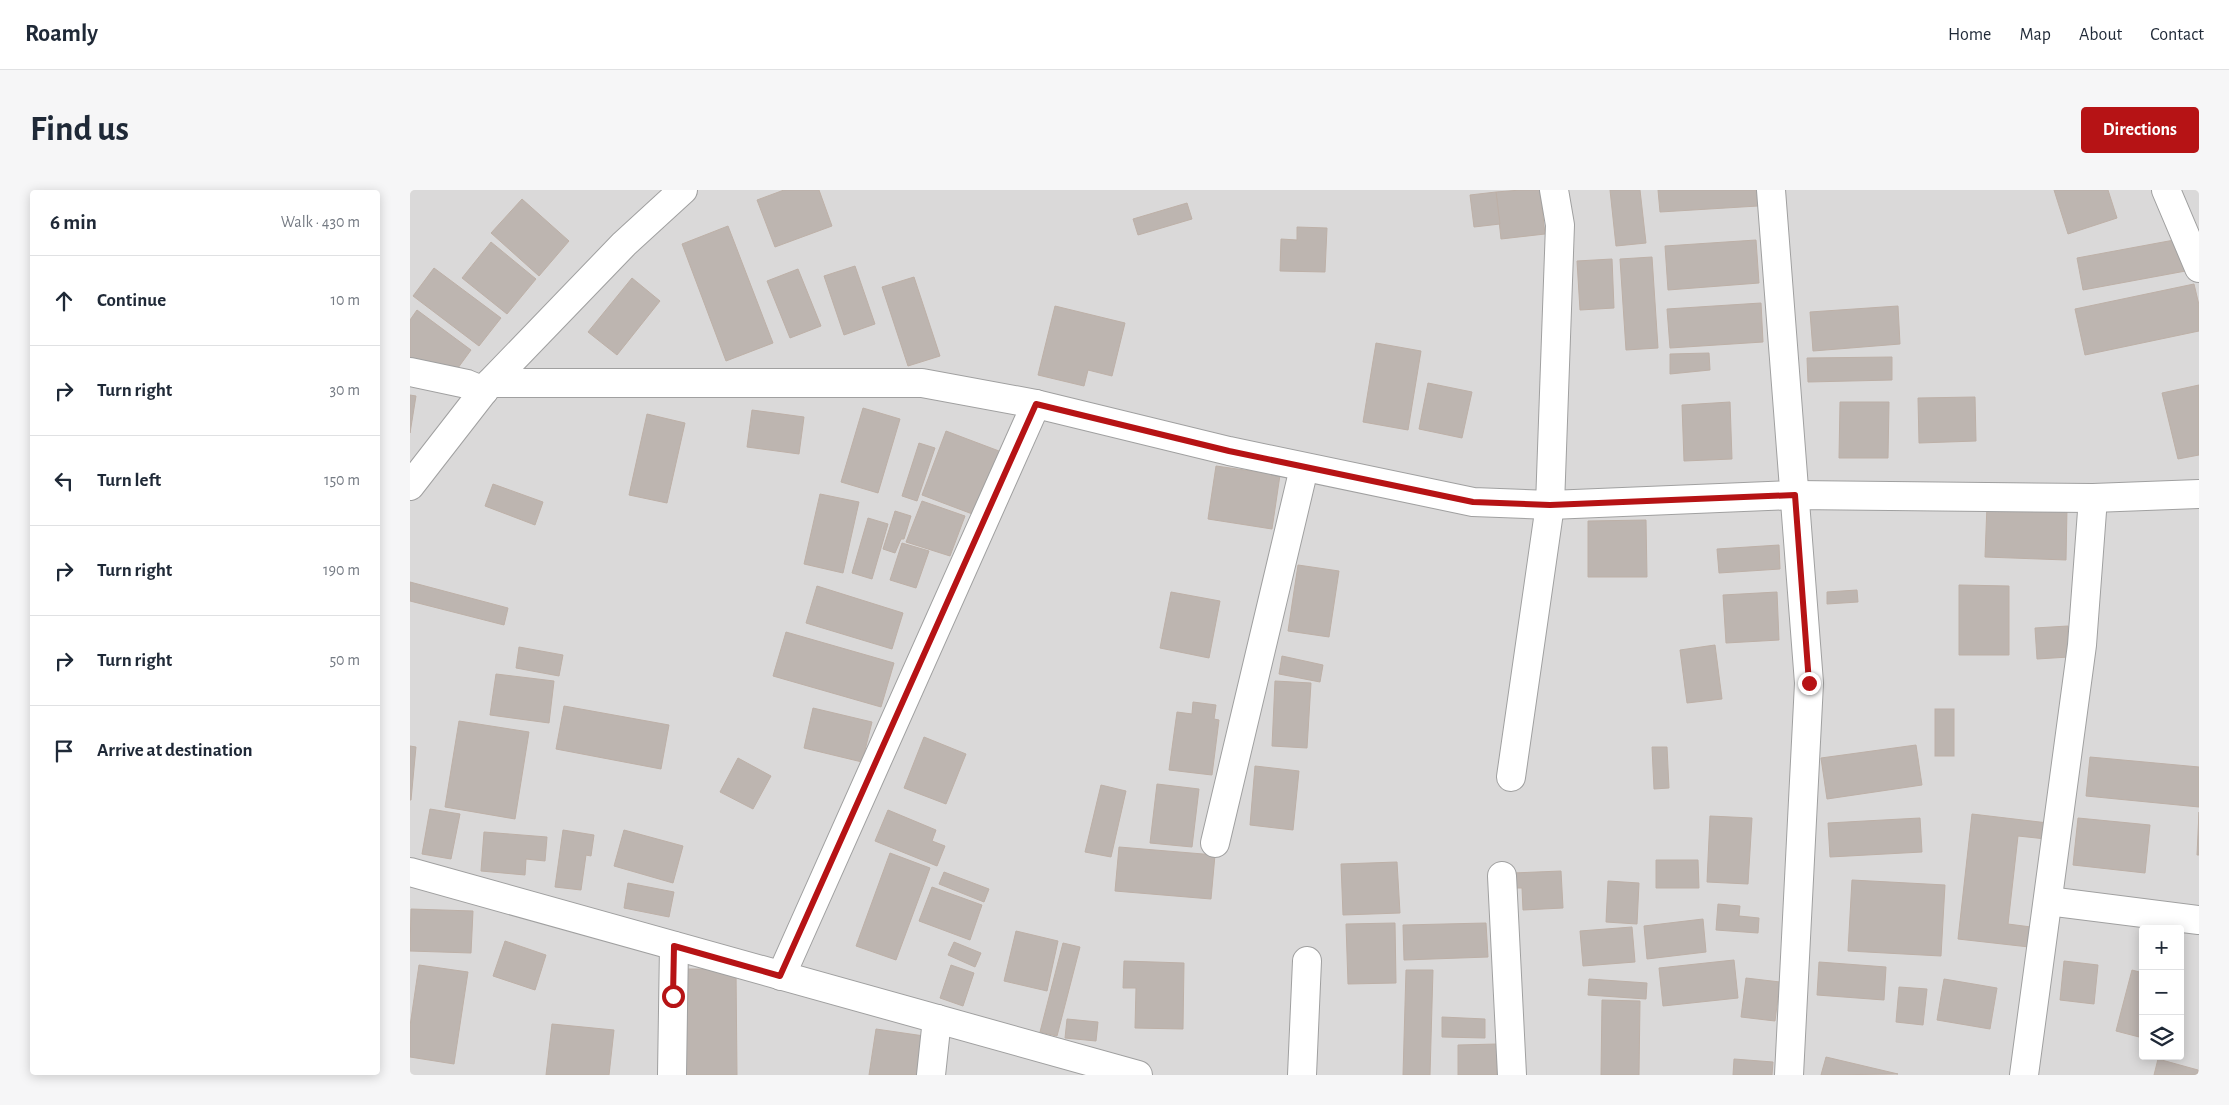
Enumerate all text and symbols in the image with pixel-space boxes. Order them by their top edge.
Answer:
text: Roamly [25,22,98,46]
text: Home [1948,26,1991,44]
text: Map [2019,26,2051,44]
text: About [2079,26,2122,44]
text: Contact [2150,26,2204,44]
button: Directions [2081,107,2199,153]
text: Find us [30,112,129,147]
text: 6 min [50,212,97,233]
text: Walk · 430 m [281,214,360,230]
icon: ahead [50,287,78,315]
text: Continue [97,291,166,310]
text: 10 m [331,292,360,308]
icon: right [50,377,78,405]
text: Turn right [97,381,172,400]
text: 30 m [330,382,360,398]
icon: left [50,467,78,495]
text: Turn left [97,471,161,490]
text: 150 m [324,472,360,488]
icon: right [50,557,78,585]
text: Turn right [97,561,172,580]
text: 190 m [323,562,360,578]
icon: right [50,647,78,675]
text: Turn right [97,651,172,670]
text: 50 m [329,652,360,668]
route end [1798,672,1821,695]
icon: arrive [50,737,78,765]
text: Arrive at destination [97,741,253,760]
map controls [2139,925,2184,1060]
button: + [2139,925,2184,970]
button: − [2139,970,2184,1015]
route start [662,985,685,1008]
button: layers [2139,1015,2184,1060]

